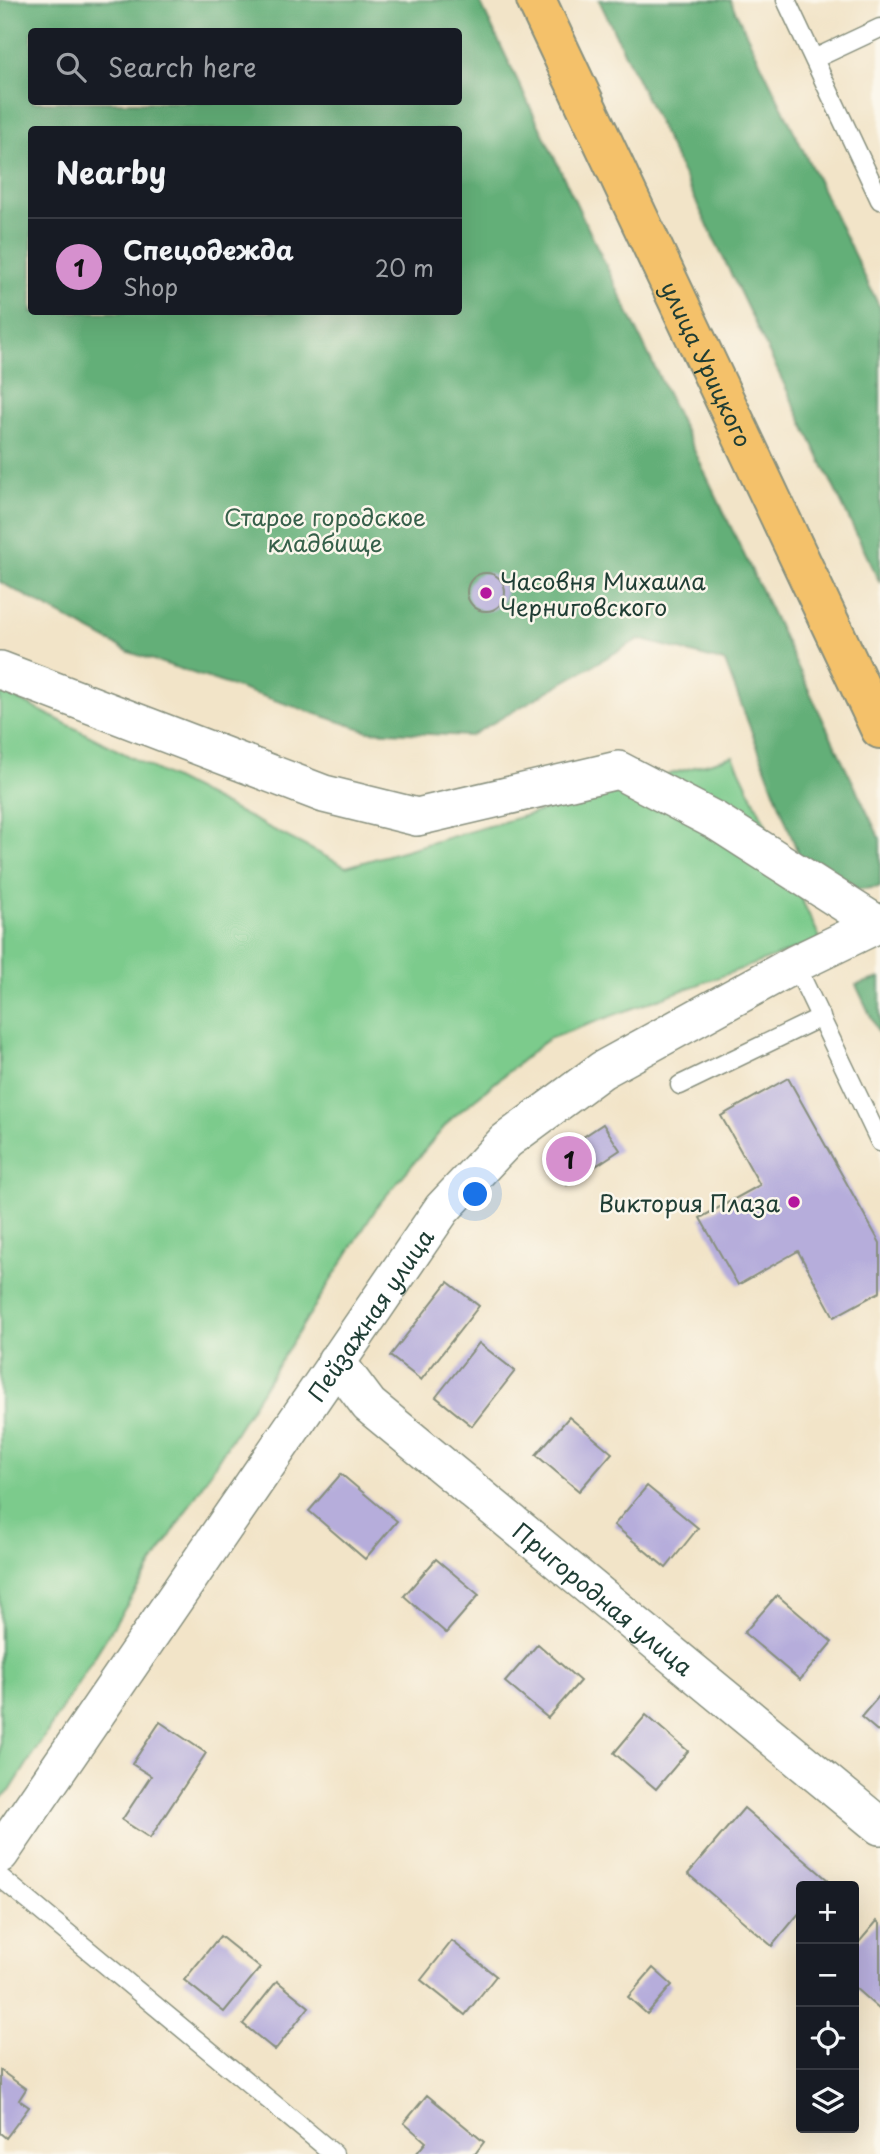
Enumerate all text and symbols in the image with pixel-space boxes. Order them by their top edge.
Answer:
search box [28,28,462,105]
text: Search here [108,47,257,86]
icon: search [52,48,90,86]
text: Nearby [56,149,166,194]
text: Спецодежда [123,230,294,269]
text: 1 [74,250,85,285]
text: 20 m [375,250,434,285]
text: Shop [123,269,178,304]
street label: улица Урицкого [653,275,762,452]
park label: Старое городское кладбище [224,499,426,560]
place label: Часовня Михаила Черниговского [500,563,706,624]
marker: Часовня Михаила Черниговского [478,585,494,601]
pin: 1 [546,1133,592,1185]
your location [458,1177,492,1211]
place label: Виктория Плаза [599,1185,781,1220]
marker: Виктория Плаза [786,1194,802,1210]
street label: Пейзажная улица [298,1221,442,1408]
street label: Пригородная улица [506,1513,702,1684]
map controls [796,1881,859,2133]
button: + [796,1881,859,1944]
button: − [796,1944,859,2007]
button: locate [796,2007,859,2070]
button: layers [796,2070,859,2133]

